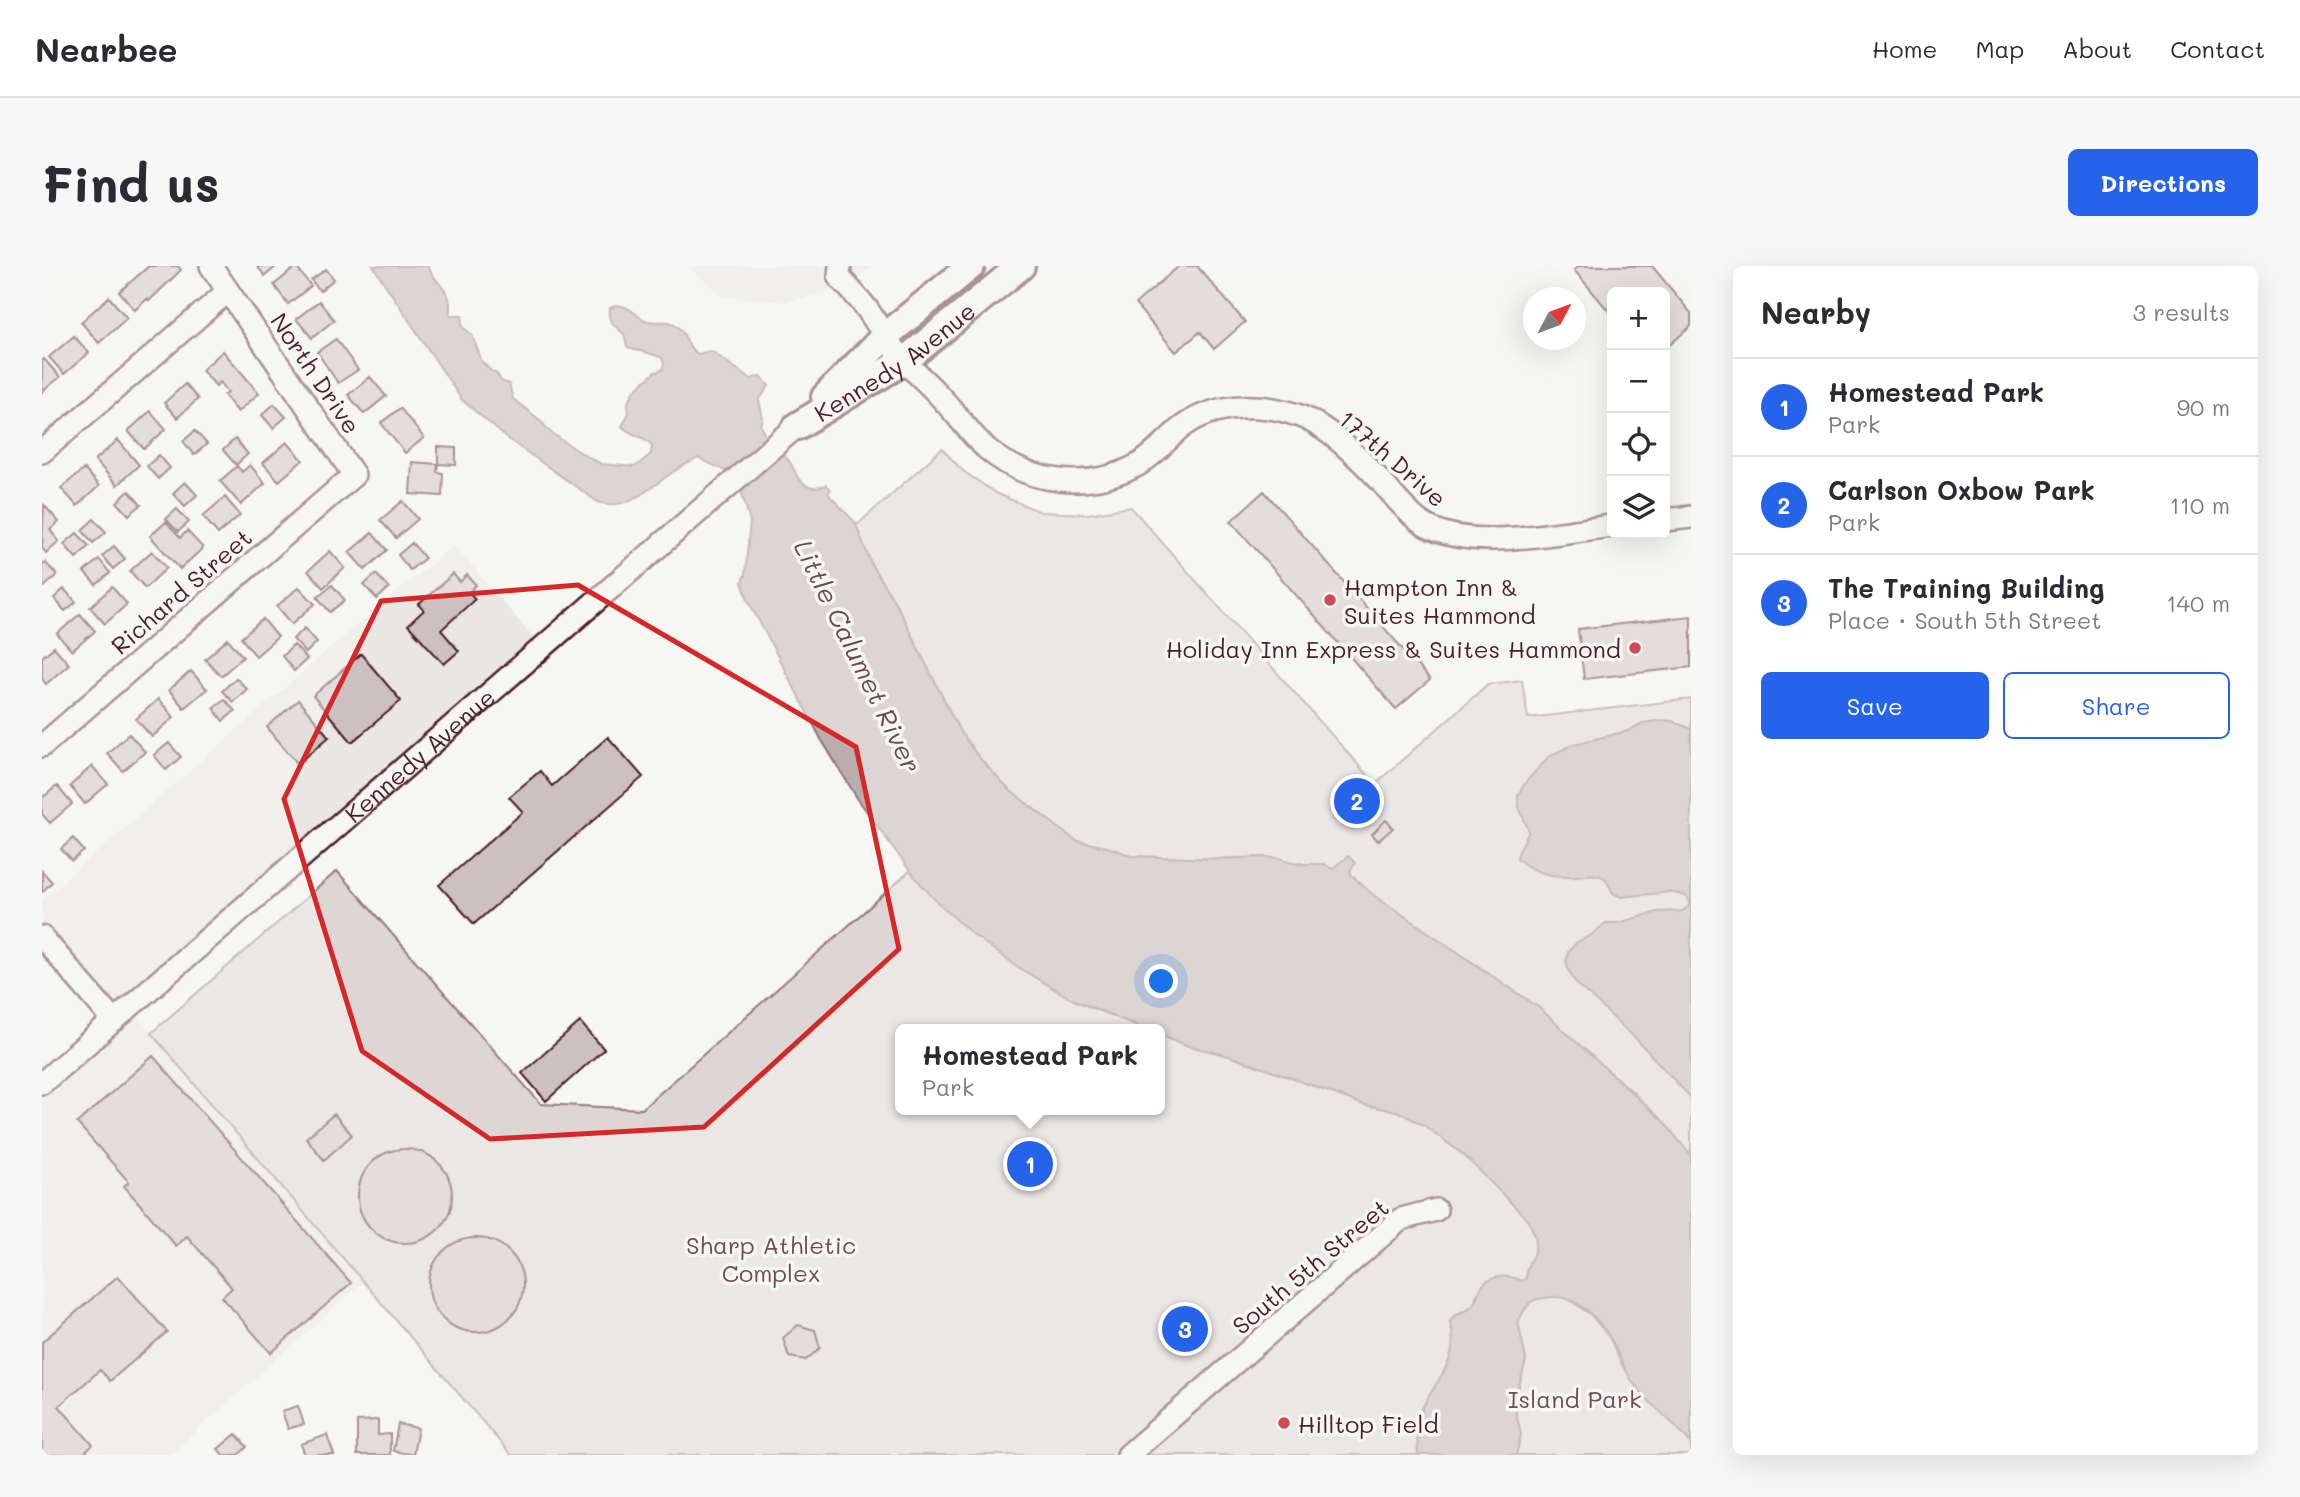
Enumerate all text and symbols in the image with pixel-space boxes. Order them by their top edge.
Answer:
text: Nearbee [35,27,178,70]
text: Home [1872,33,1937,64]
text: Map [1975,33,2024,64]
text: About [2062,33,2132,64]
text: Contact [2170,33,2265,64]
button: Directions [2068,149,2258,216]
text: Find us [42,151,220,214]
north arrow [1523,287,1586,350]
map controls [1607,287,1670,539]
button: + [1607,287,1670,350]
text: Nearby [1761,292,1871,332]
street label: Kennedy Avenue [808,294,981,428]
text: 3 results [2133,297,2230,327]
street label: North Drive [264,307,368,439]
button: − [1607,350,1670,413]
text: Homestead Park [1828,375,2044,409]
text: 1 [1779,392,1789,422]
text: 90 m [2177,392,2230,422]
street label: 177th Drive [1333,403,1453,513]
text: Park [1828,409,1880,439]
button: locate [1607,413,1670,476]
text: Carlson Oxbow Park [1828,473,2095,507]
button: layers [1607,476,1670,539]
text: 2 [1778,490,1790,520]
text: 110 m [2170,490,2230,520]
text: Park [1828,507,1880,537]
street label: Richard Street [104,521,258,661]
water label: Little Calumet River [787,534,929,778]
place label: Hampton Inn & Suites Hammond [1344,571,1536,630]
text: The Training Building [1828,571,2104,605]
text: 3 [1777,588,1791,618]
text: 140 m [2166,588,2230,618]
marker: Hampton Inn & Suites Hammond [1322,592,1338,608]
text: Place · South 5th Street [1828,605,2101,635]
place label: Holiday Inn Express & Suites Hammond [1166,633,1621,664]
marker: Holiday Inn Express & Suites Hammond [1627,640,1643,656]
button: Save [1761,672,1989,739]
button: Share [2003,672,2230,739]
street label: Kennedy Avenue [338,681,501,829]
pin: 2 [1334,775,1380,827]
your location [1144,964,1178,998]
popup [895,1024,1165,1115]
text: Homestead Park [922,1038,1138,1072]
text: Park [922,1072,974,1102]
pin: 1 [1007,1138,1053,1190]
street label: South 5th Street [1225,1192,1395,1340]
park label: Sharp Athletic Complex [686,1229,856,1288]
pin: 3 [1162,1303,1208,1355]
park label: Island Park [1508,1383,1642,1414]
place label: Hilltop Field [1298,1408,1439,1439]
marker: Hilltop Field [1276,1415,1292,1431]

